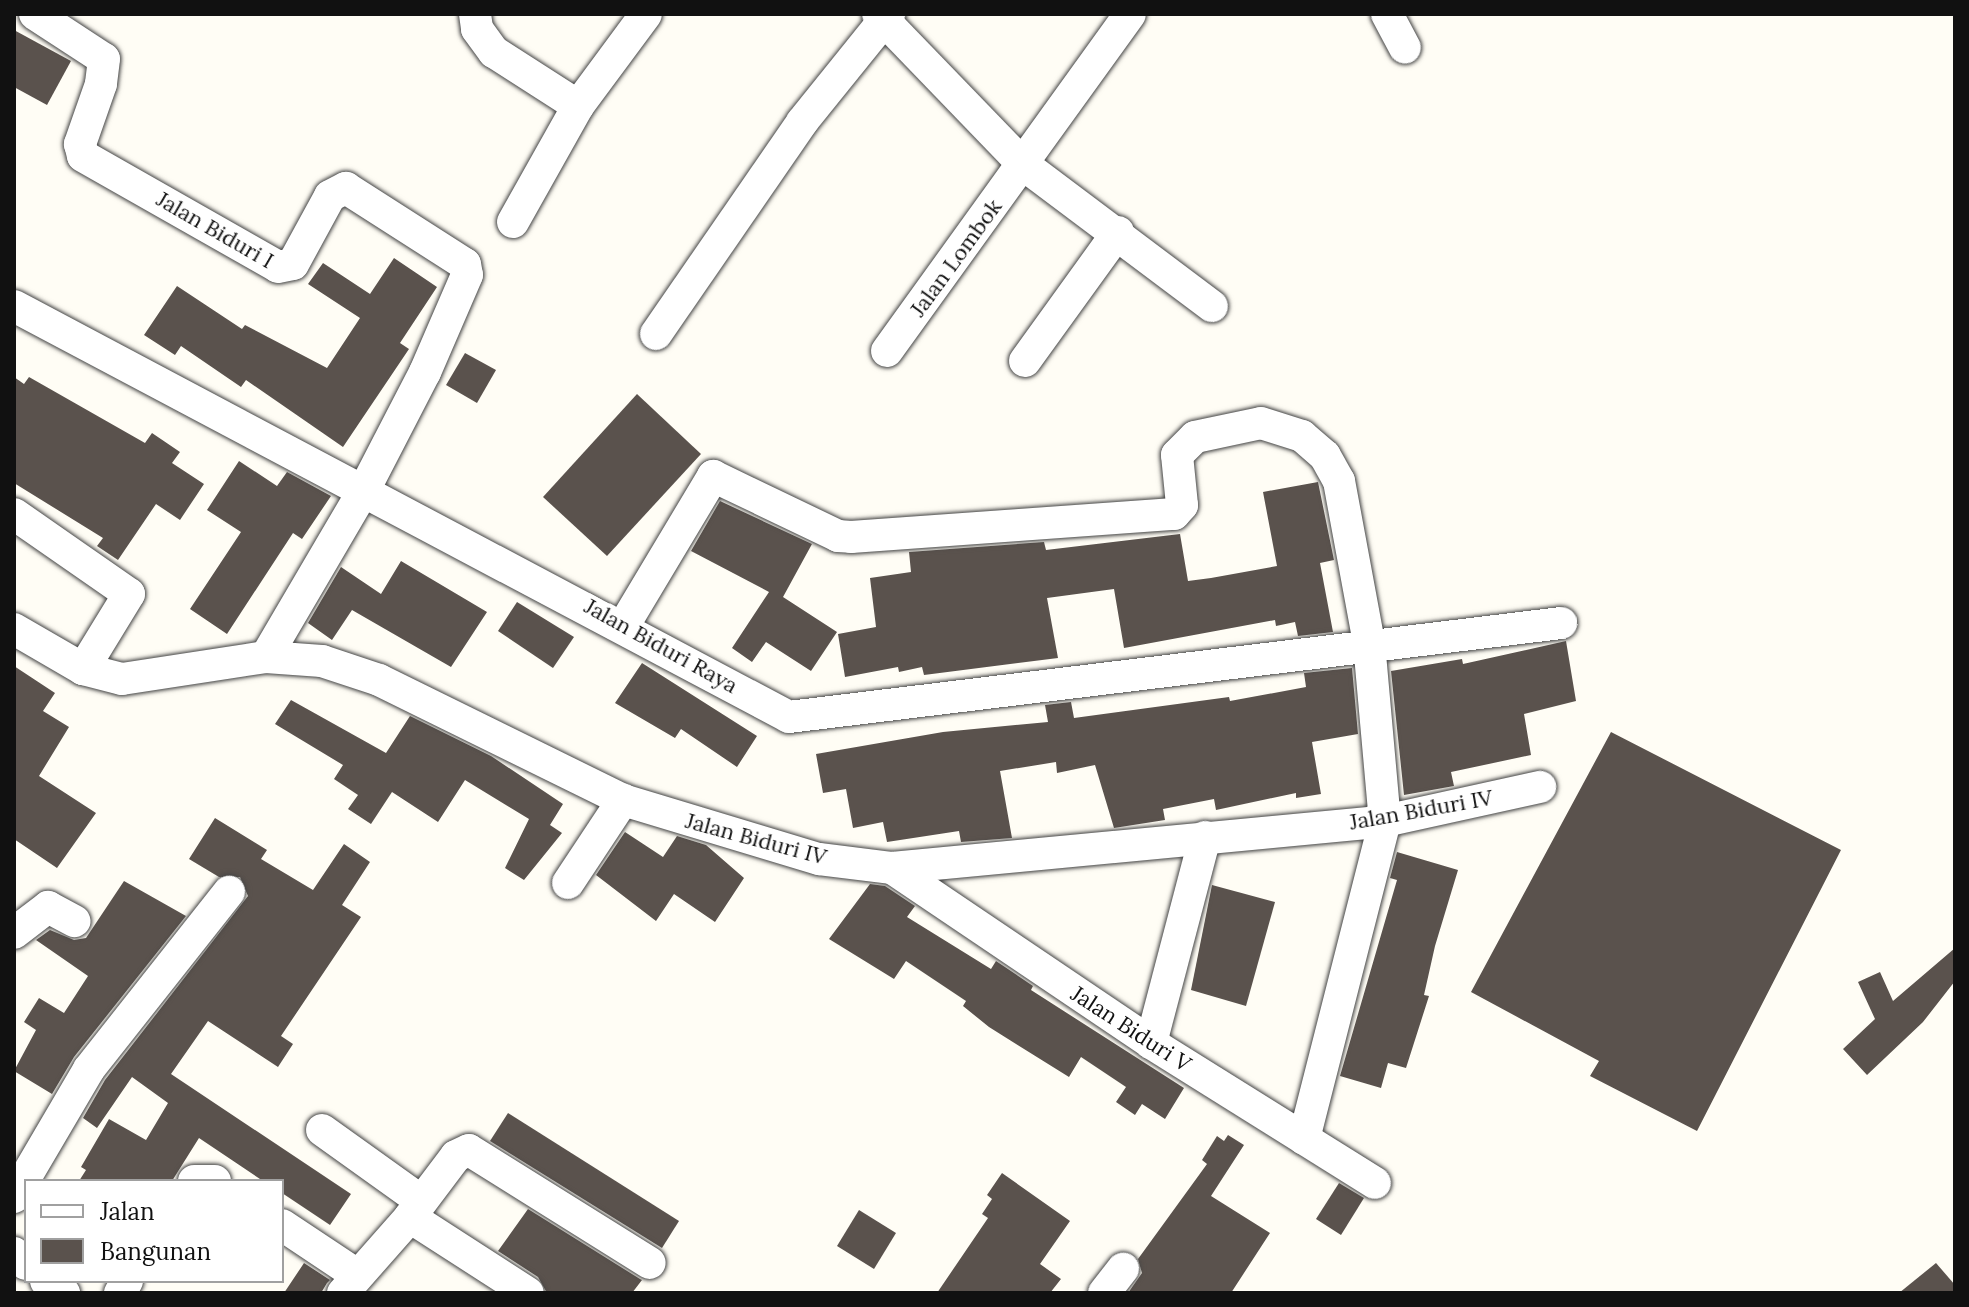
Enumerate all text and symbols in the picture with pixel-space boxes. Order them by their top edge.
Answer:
street label: Jalan Biduri I [152,186,278,274]
street label: Jalan Lombok [905,194,1007,322]
street label: Jalan Biduri Raya [580,593,742,699]
street label: Jalan Biduri IV [1347,784,1495,836]
street label: Jalan Biduri IV [683,807,829,871]
street label: Jalan Biduri V [1066,980,1196,1078]
legend [24,1179,284,1283]
text: Jalan [100,1196,154,1227]
text: Bangunan [100,1236,211,1267]

